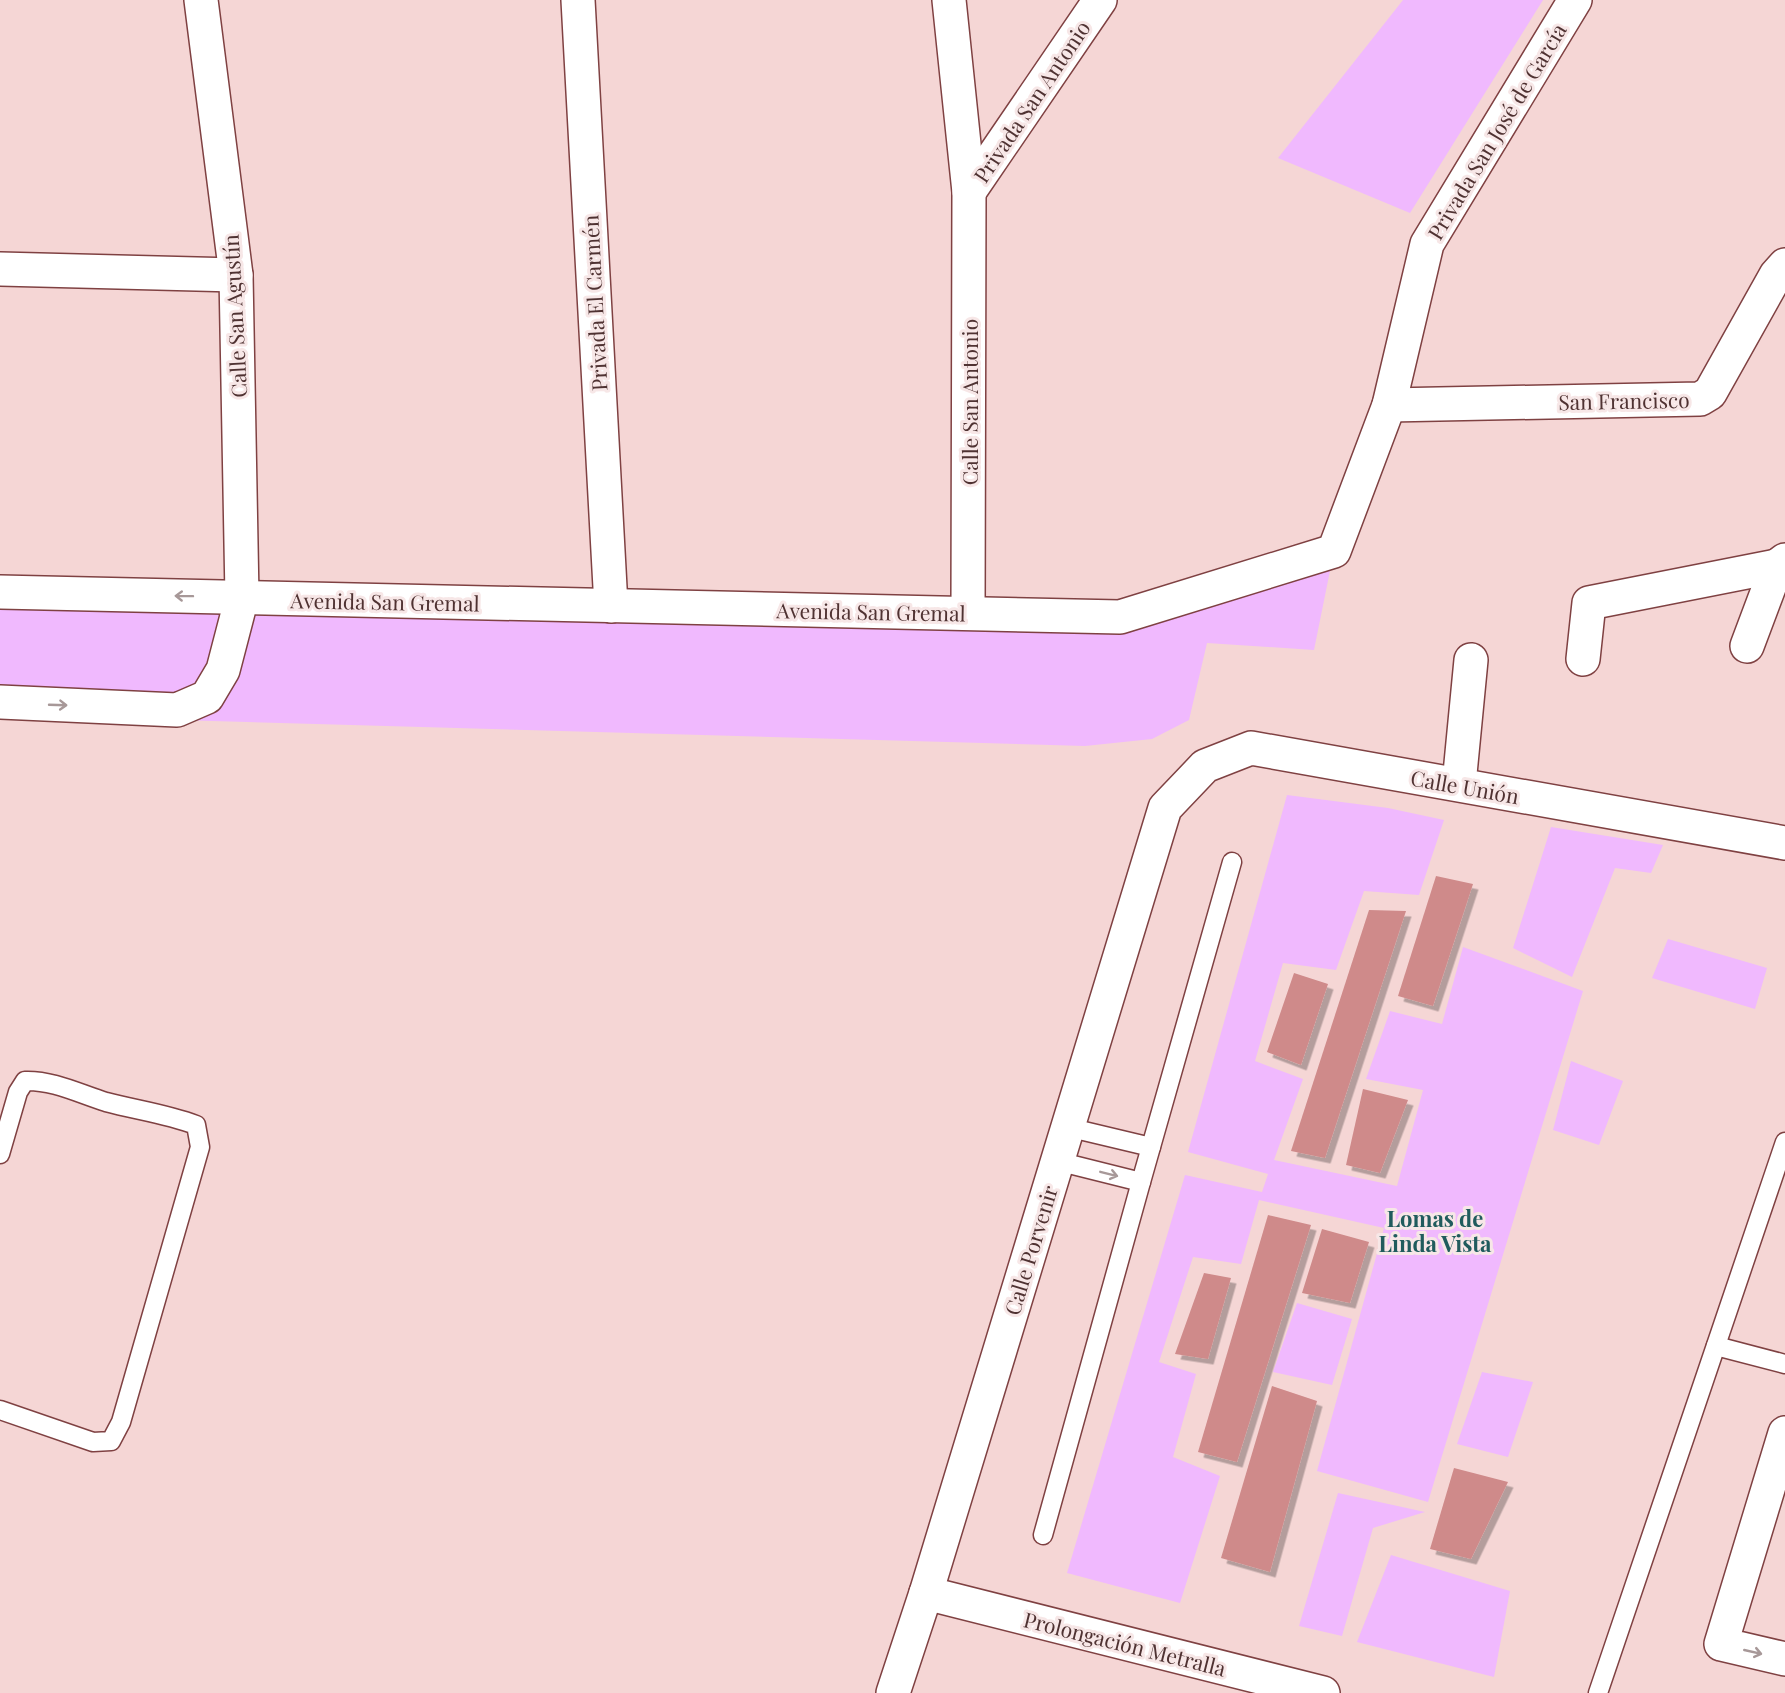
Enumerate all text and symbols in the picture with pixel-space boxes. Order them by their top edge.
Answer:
street label: Privada San Antonio [966,15,1096,187]
street label: Privada San José de García [1420,17,1572,244]
street label: Privada El Carmén [575,214,613,392]
street label: Calle San Agustín [216,233,252,398]
street label: Calle San Antonio [955,319,983,485]
street label: San Francisco [1558,385,1690,415]
street label: Avenida San Gremal [289,585,480,617]
one-way arrow [174,590,194,602]
street label: Avenida San Gremal [775,595,966,627]
one-way arrow [48,699,68,710]
street label: Calle Unión [1409,763,1522,809]
one-way arrow [1100,1169,1119,1181]
street label: Calle Porvenir [997,1181,1063,1318]
district label: Lomas de Linda Vista [1379,1203,1492,1258]
street label: Prolongación Metralla [1021,1604,1230,1682]
one-way arrow [1743,1646,1762,1658]

